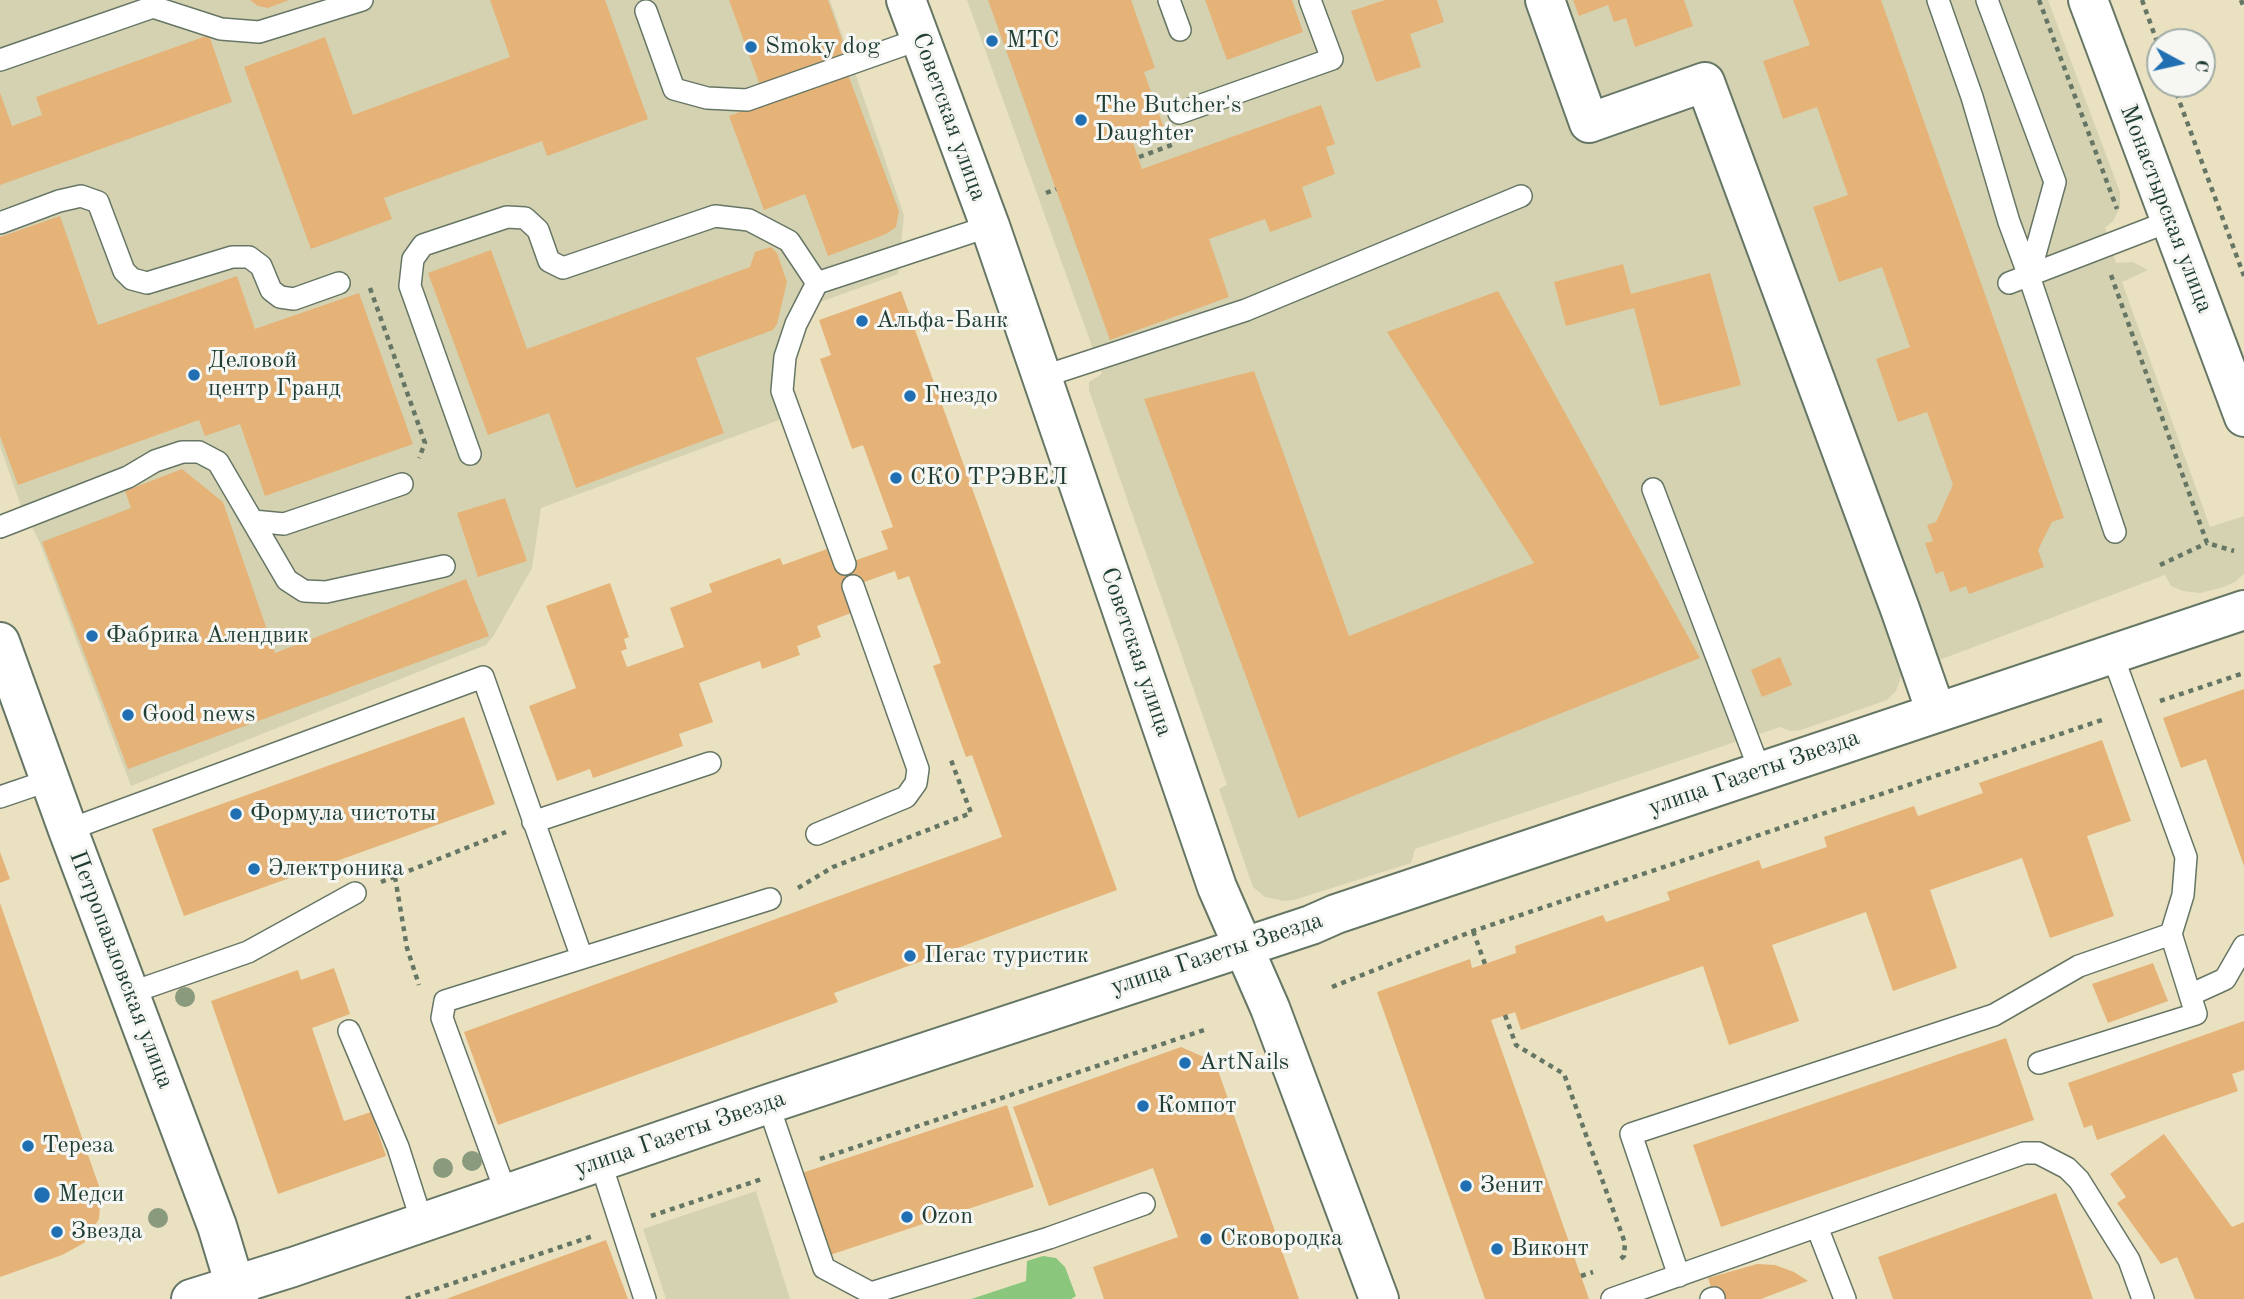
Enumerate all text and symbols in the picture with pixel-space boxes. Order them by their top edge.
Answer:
place label: МТС [1006,27,1059,55]
north arrow [2146,28,2216,98]
street label: Советская улица [905,29,993,205]
place label: Smoky dog [765,33,880,61]
marker: МТС [984,33,1000,49]
marker: Smoky dog [743,39,759,55]
text: С [2190,58,2211,73]
place label: The Butcher's Daughter [1095,92,1241,148]
street label: Монастырская улица [2113,101,2219,317]
marker: The Butcher's Daughter [1073,112,1089,128]
place label: Альфа-Банк [876,307,1008,335]
marker: Альфа-Банк [854,313,870,329]
place label: Деловой центр Гранд [208,347,341,403]
marker: Деловой центр Гранд [186,367,202,383]
place label: Гнездо [924,382,998,410]
marker: Гнездо [902,388,918,404]
place label: СКО ТРЭВЕЛ [910,464,1068,492]
marker: СКО ТРЭВЕЛ [888,470,904,486]
street label: Советская улица [1094,564,1178,740]
place label: Фабрика Алендвик [106,622,309,650]
marker: Фабрика Алендвик [84,628,100,644]
place label: Good news [142,701,255,729]
marker: Good news [120,707,136,723]
street label: улица Газеты Звезда [1645,723,1863,823]
place label: Формула чистоты [250,800,436,828]
marker: Формула чистоты [228,806,244,822]
street label: Петропавловская улица [62,847,180,1093]
place label: Электроника [268,855,404,883]
marker: Электроника [246,861,262,877]
street label: улица Газеты Звезда [1107,906,1327,1002]
place label: Пегас туристик [924,942,1089,970]
marker: Пегас туристик [902,948,918,964]
place label: ArtNails [1199,1049,1289,1077]
marker: ArtNails [1177,1055,1193,1071]
street label: улица Газеты Звезда [571,1084,789,1184]
place label: Компот [1157,1092,1237,1120]
marker: Компот [1135,1098,1151,1114]
place label: Тереза [42,1132,114,1160]
marker: Тереза [20,1138,36,1154]
place label: Зенит [1480,1172,1543,1200]
marker: Зенит [1458,1178,1474,1194]
place label: Медси [58,1181,124,1209]
marker: Медси [32,1185,52,1205]
place label: Ozon [921,1203,973,1231]
marker: Ozon [899,1209,915,1225]
place label: Звезда [71,1218,143,1246]
marker: Звезда [49,1224,65,1240]
place label: Сковородка [1220,1225,1343,1253]
marker: Сковородка [1198,1231,1214,1247]
place label: Виконт [1511,1235,1589,1263]
marker: Виконт [1489,1241,1505,1257]

